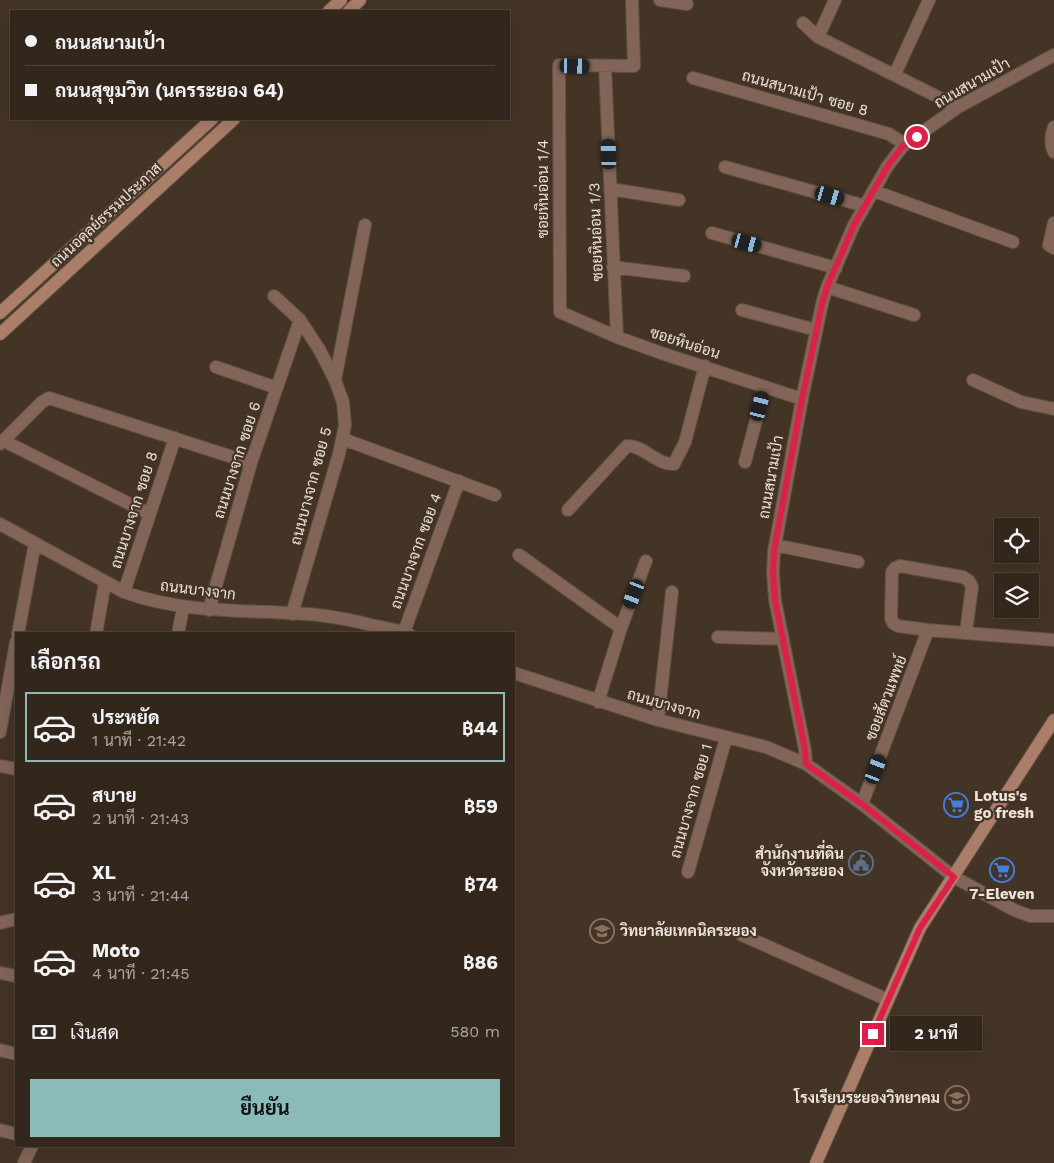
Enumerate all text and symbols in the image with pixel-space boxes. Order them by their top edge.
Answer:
text: ถนนสนามเป้า [55,31,165,54]
street label: ถนนสนามเป้า [930,53,1013,112]
car [559,58,590,74]
street label: ถนนสนามเป้า ซอย 8 [740,65,870,120]
text: ถนนสุขุมวิท (นครระยอง 64) [55,79,284,102]
route start [906,126,928,148]
car [600,139,617,169]
street label: ซอยหินอ่อน 1/4 [533,140,552,238]
street label: ถนนอดุลย์ธรรมประภาส [46,158,167,272]
street label: ซอยหินอ่อน 1/3 [584,182,607,282]
car [813,185,846,207]
car [730,232,763,254]
street label: ซอยหินอ่อน [648,322,723,363]
car [749,390,770,422]
street label: ถนนบางจาก ซอย 6 [210,399,264,521]
street label: ถนนบางจาก ซอย 5 [287,425,335,547]
street label: ถนนสนามเป้า [754,434,787,520]
street label: ถนนบางจาก ซอย 8 [107,449,161,571]
street label: ถนนบางจาก ซอย 4 [387,491,445,611]
map controls [994,518,1039,618]
button: locate [994,518,1039,563]
button: layers [994,573,1039,618]
street label: ถนนบางจาก [159,576,237,604]
car [621,577,646,611]
text: เลือกรถ [30,649,101,674]
street label: ซอยสัตวแพทย์ [861,652,911,743]
street label: ถนนบางจาก [625,685,703,723]
icon: car [32,705,77,750]
text: ประหยัด [92,706,160,729]
text: ฿44 [462,717,498,740]
text: 1 นาที · 21:42 [92,731,186,750]
street label: ถนนบางจาก ซอย 1 [666,742,716,860]
car [863,752,888,786]
icon: car [32,783,77,828]
text: สบาย [92,784,137,807]
place label: Lotus's go fresh [974,787,1034,822]
supermarket icon: Lotus's go fresh [943,792,969,818]
text: ฿59 [464,795,498,818]
text: 2 นาที · 21:43 [92,809,189,828]
place label: สำนักงานที่ดิน จังหวัดระยอง [755,839,844,880]
public building icon: สำนักงานที่ดิน จังหวัดระยอง [848,850,874,876]
supermarket icon: 7-Eleven [989,857,1015,883]
icon: car [32,861,77,906]
text: XL [92,861,116,884]
text: ฿74 [464,873,498,896]
place label: 7-Eleven [969,885,1035,903]
text: 3 นาที · 21:44 [92,886,190,905]
school or university icon: วิทยาลัยเทคนิคระยอง [589,918,615,944]
place label: วิทยาลัยเทคนิคระยอง [619,921,757,940]
icon: car [32,939,77,984]
text: Moto [92,939,140,962]
text: ฿86 [463,951,498,974]
text: 4 นาที · 21:45 [92,964,190,983]
callout: 2 นาที [890,1016,983,1052]
icon: cash [30,1018,58,1046]
text: เงินสด [70,1021,119,1044]
text: 580 m [450,1022,500,1041]
route end [862,1023,884,1045]
text: 2 นาที [914,1024,958,1043]
button: ยืนยัน [30,1079,500,1137]
school or university icon: โรงเรียนระยองวิทยาคม [944,1085,970,1111]
place label: โรงเรียนระยองวิทยาคม [793,1087,940,1107]

